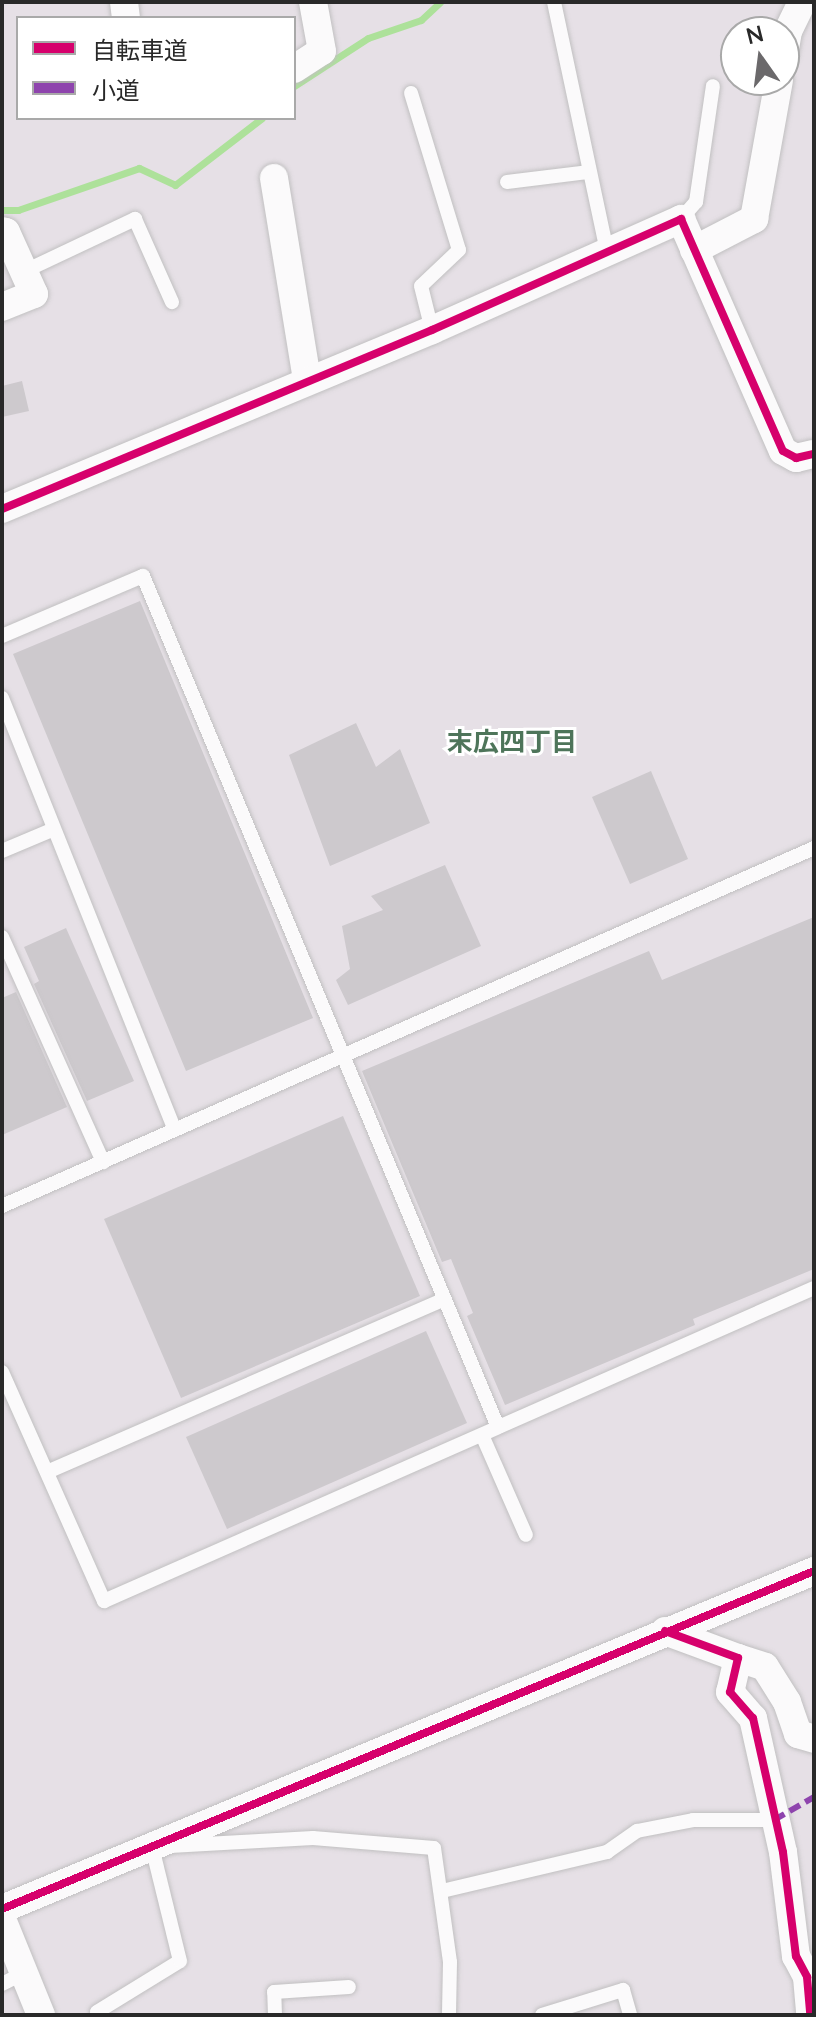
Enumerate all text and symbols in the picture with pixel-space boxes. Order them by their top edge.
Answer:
legend [16,16,296,120]
north arrow [720,16,800,96]
text: N [743,19,766,49]
text: 自転車道 [92,35,188,64]
text: 小道 [92,75,140,104]
district label: 末広四丁目 [447,726,577,758]

